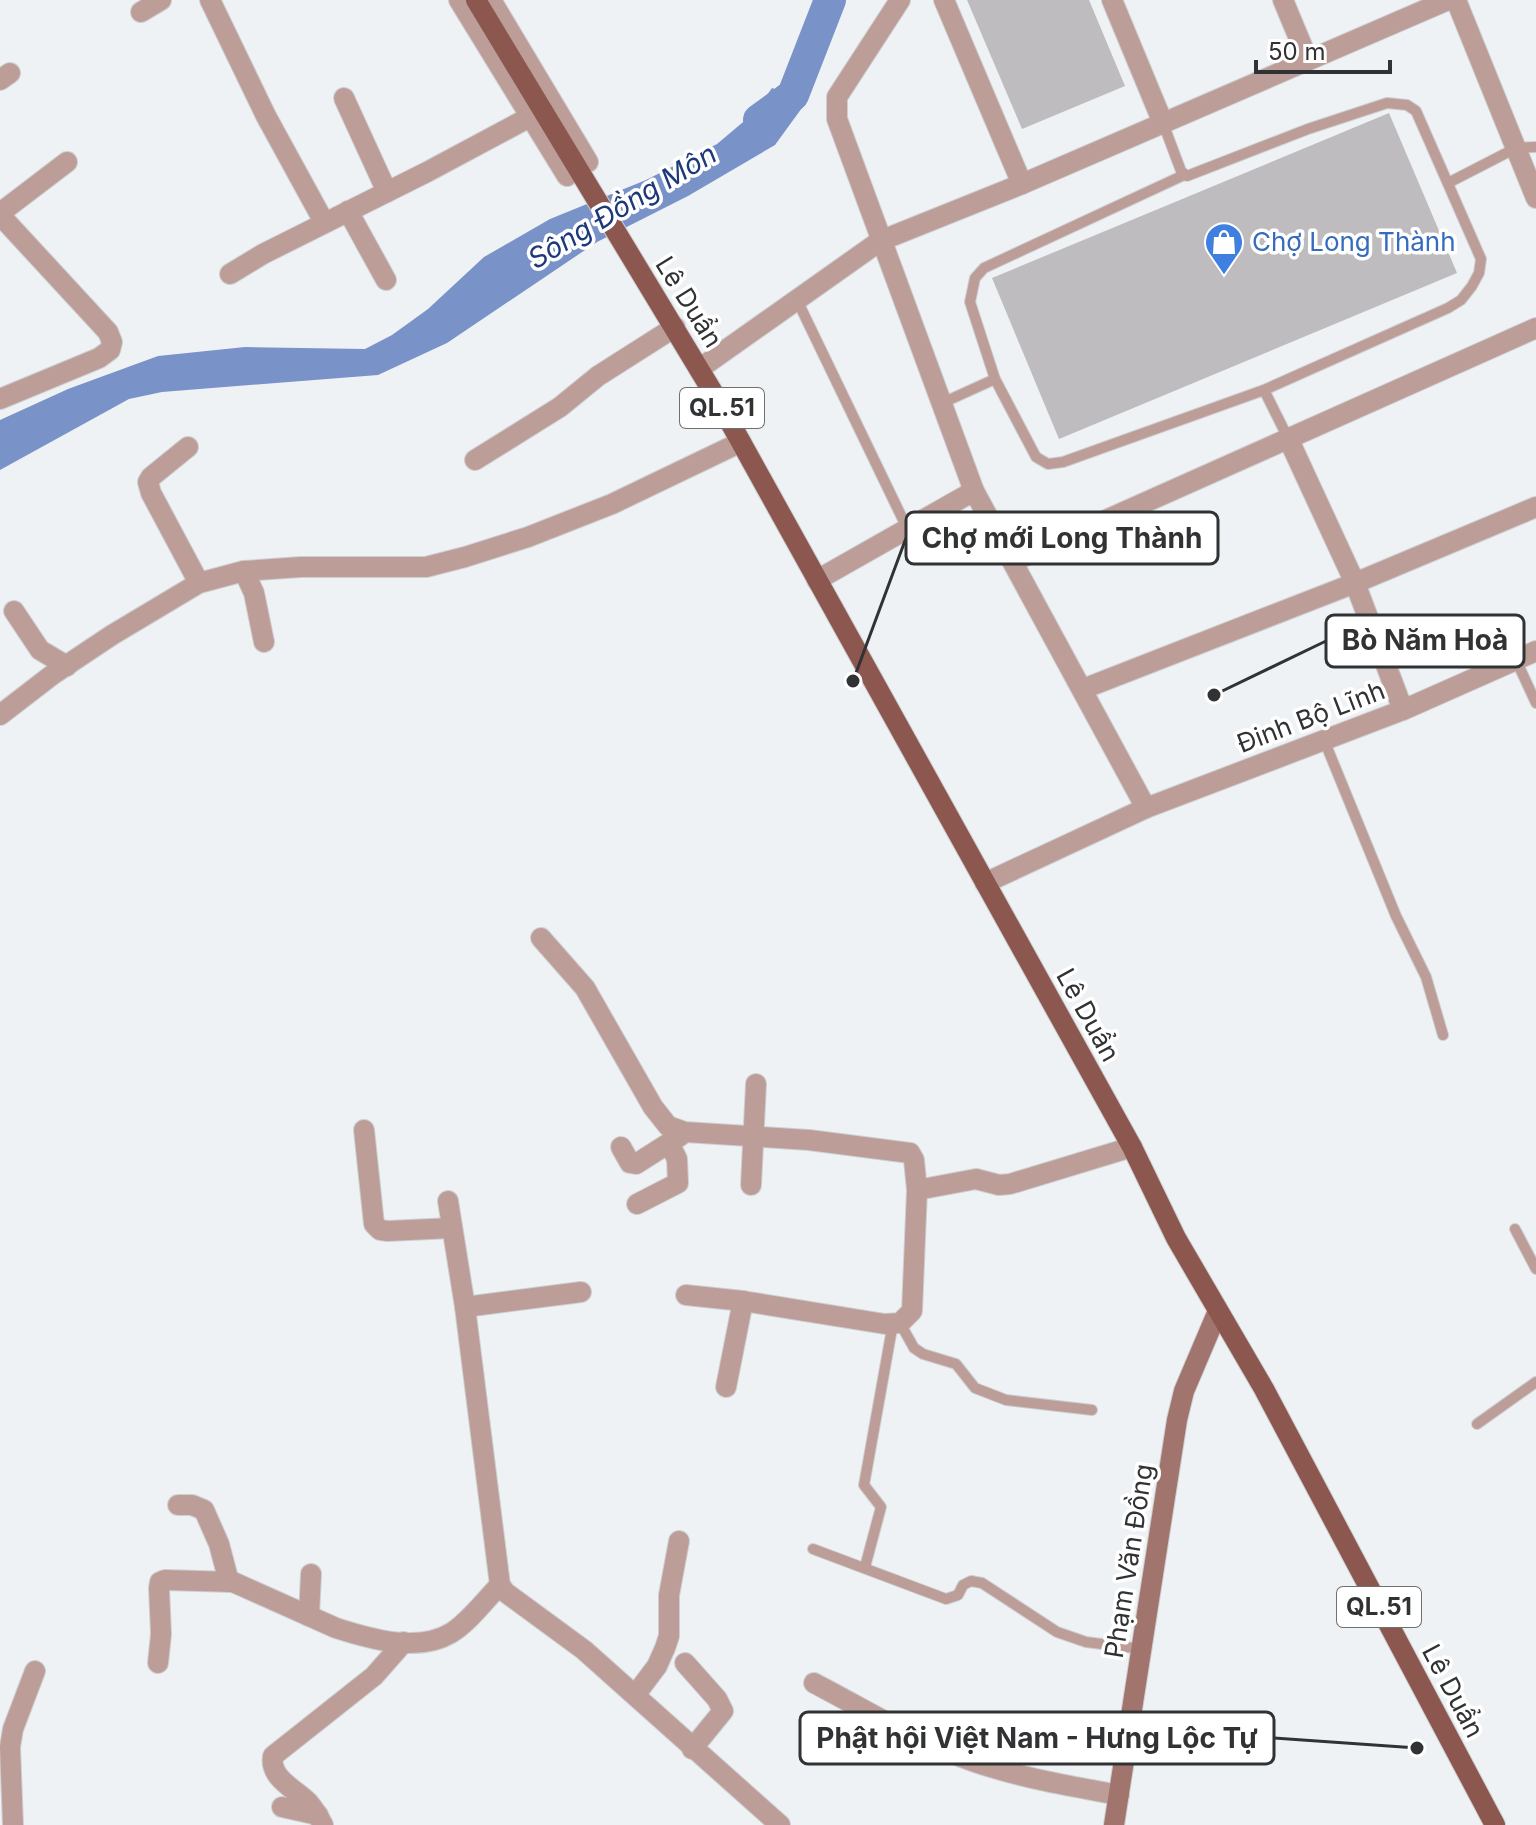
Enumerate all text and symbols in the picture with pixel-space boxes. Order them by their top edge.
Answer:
scale bar [1256,24,1390,74]
text: 50 m [1268,37,1326,66]
water label: Sông Đồng Môn [522,136,722,276]
shop icon: Chợ Long Thành [1203,221,1245,276]
place label: Chợ Long Thành [1252,226,1456,257]
street label: Lê Duẩn [649,251,729,353]
road number: QL.51 [680,388,764,428]
callout: Chợ mới Long Thành [906,512,1218,564]
text: Chợ mới Long Thành [922,521,1202,555]
callout: Bò Năm Hoà [1326,615,1524,667]
text: Bò Năm Hoà [1342,623,1508,657]
street label: Đinh Bộ Lĩnh [1233,674,1389,759]
street label: Lê Duẩn [1050,963,1127,1067]
street label: Phạm Văn Đồng [1098,1462,1159,1660]
road number: QL.51 [1337,1587,1421,1627]
street label: Lê Duẩn [1416,1639,1491,1743]
callout: Phật hội Việt Nam - Hưng Lộc Tự [800,1712,1274,1764]
text: Phật hội Việt Nam - Hưng Lộc Tự [816,1721,1258,1755]

